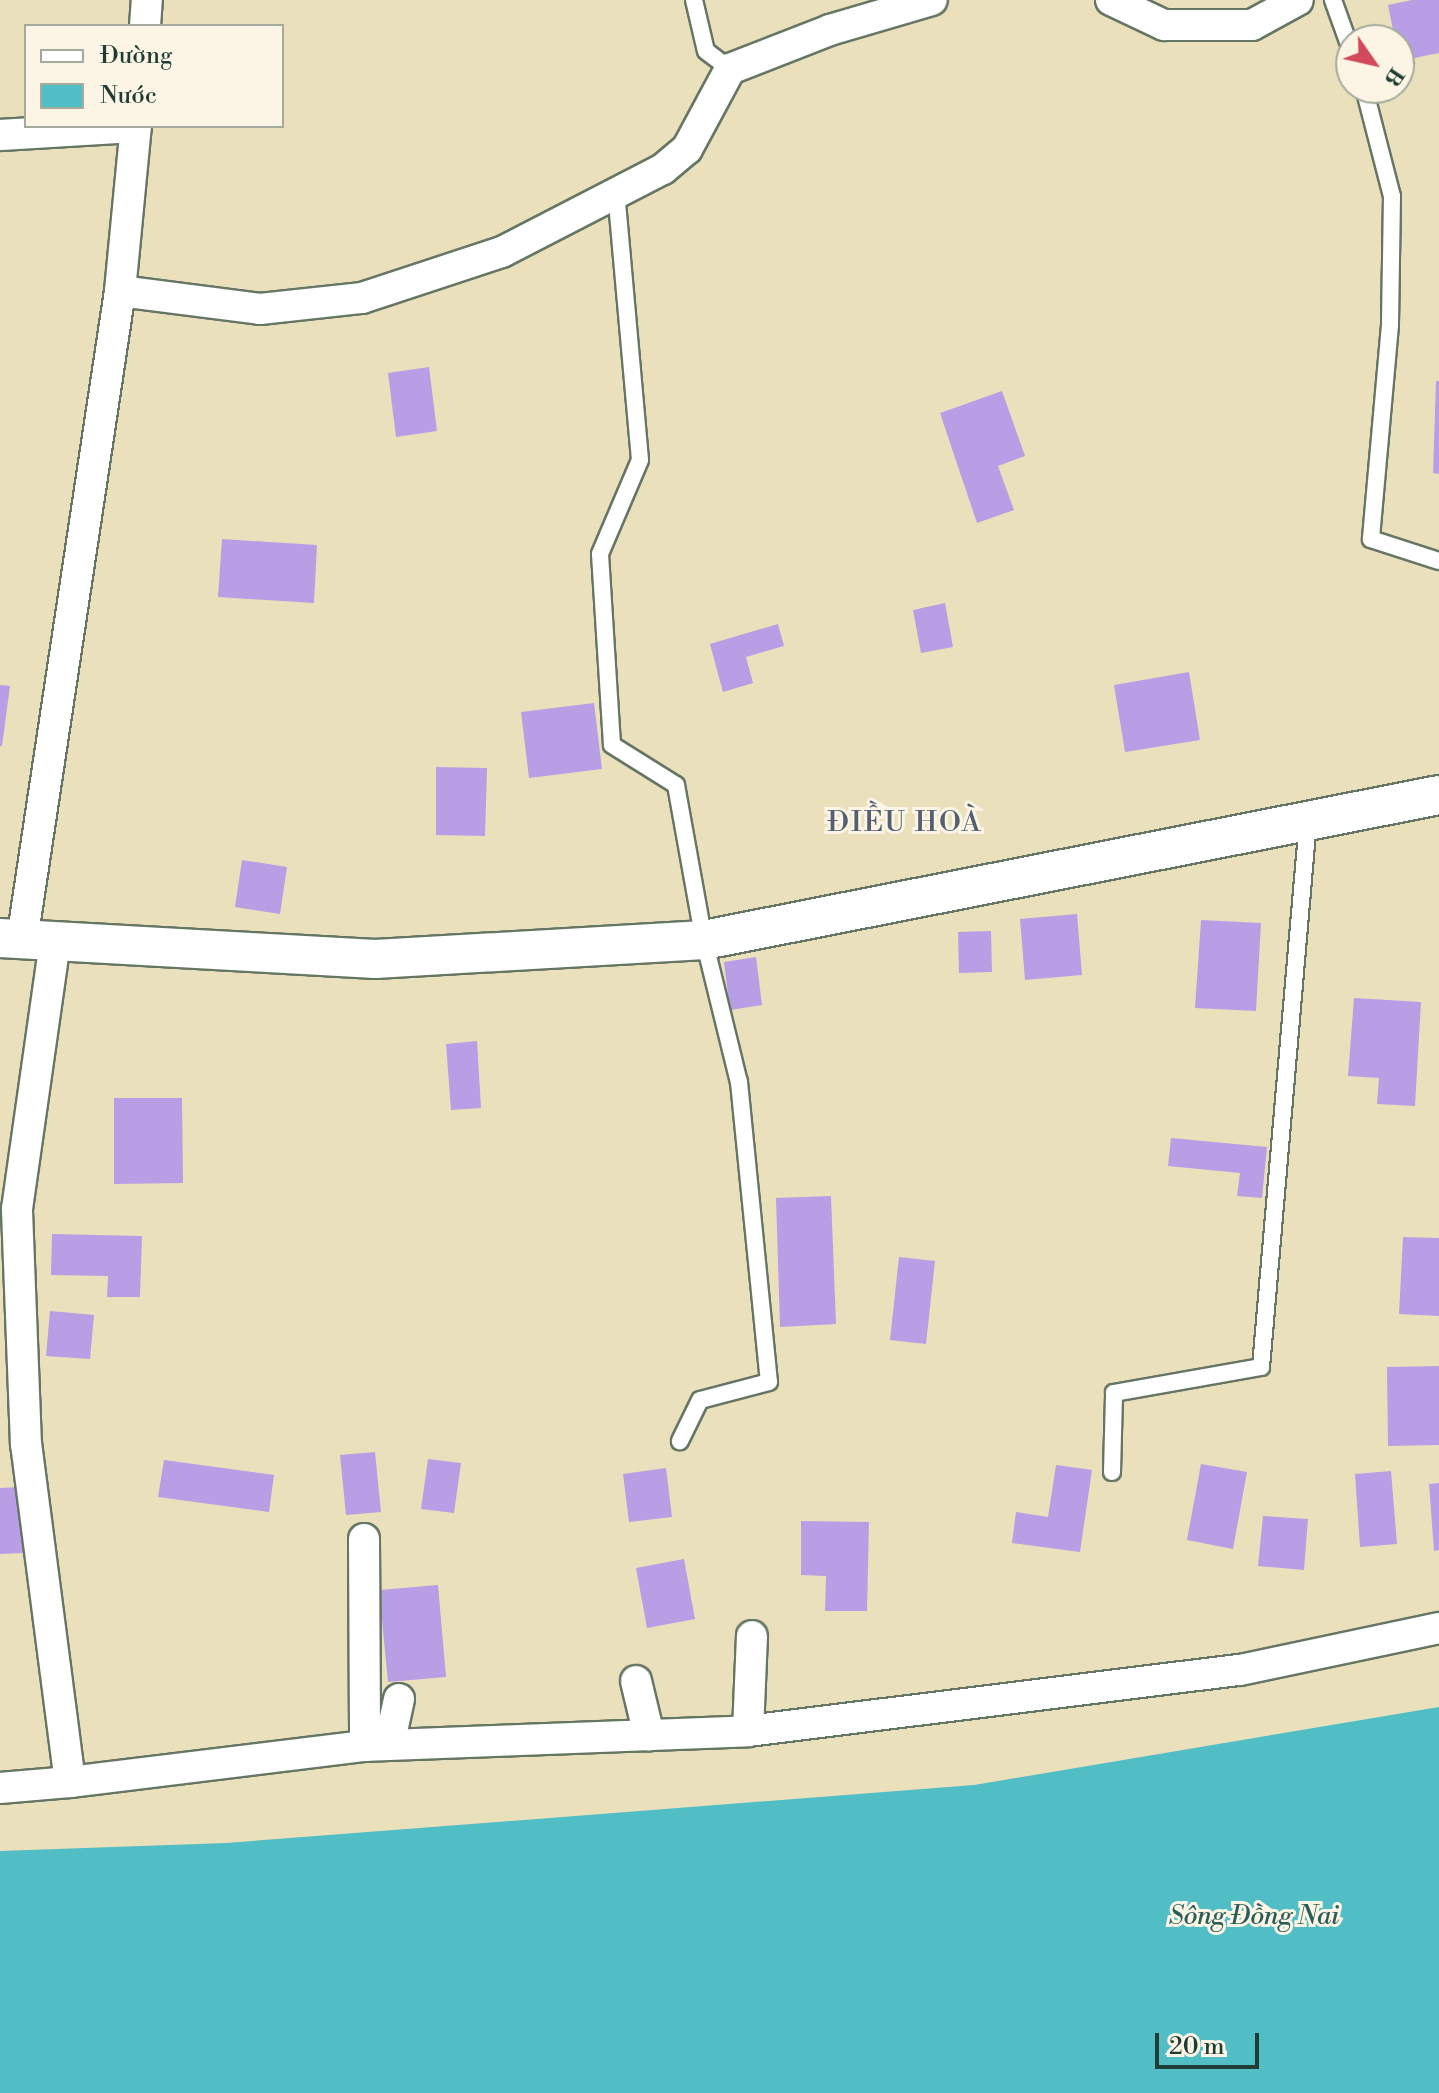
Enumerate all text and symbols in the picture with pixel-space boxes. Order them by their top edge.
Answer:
legend [24,24,284,128]
north arrow [1335,24,1415,104]
text: Đường [100,41,173,71]
text: B [1378,62,1409,91]
text: Nước [100,81,157,111]
district label: ĐIỀU HOÀ [827,806,983,840]
water label: Sông Đồng Nai [1169,1901,1339,1933]
scale bar [1159,2017,1263,2067]
text: 20 m [1169,2032,1225,2062]

